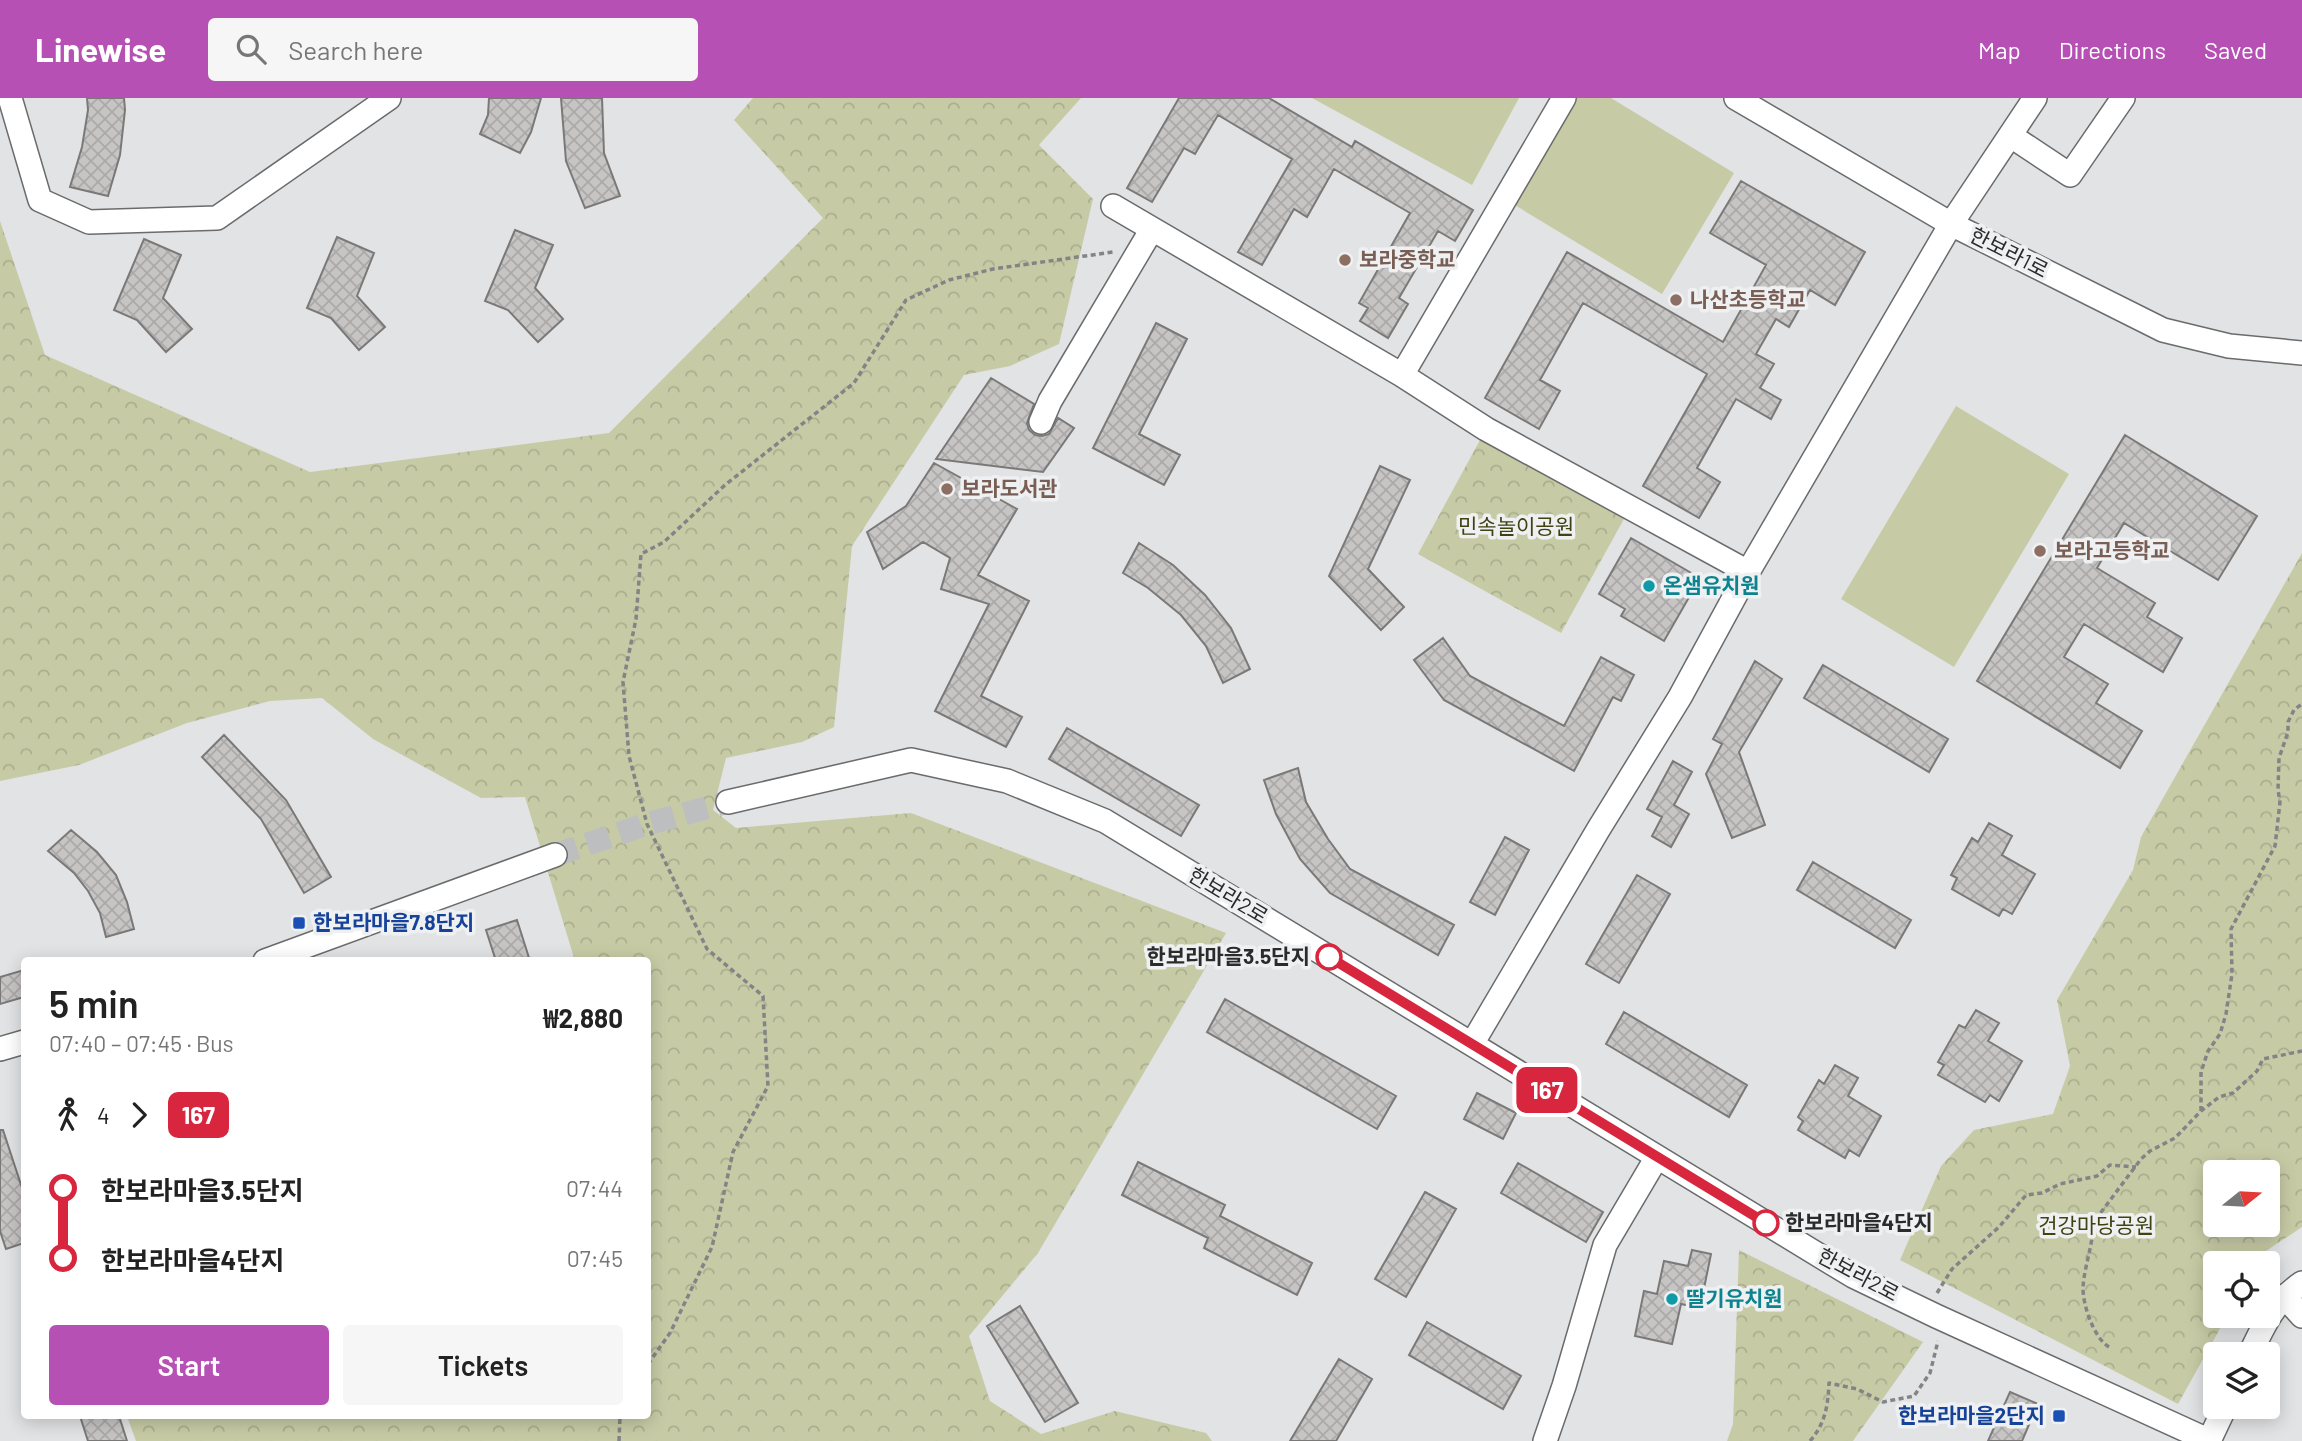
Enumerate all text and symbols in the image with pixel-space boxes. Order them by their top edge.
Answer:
search box [208,18,698,81]
text: Linewise [35,29,166,69]
icon: search [232,30,270,68]
text: Search here [288,34,423,65]
text: Map [1978,35,2021,64]
text: Directions [2059,35,2166,64]
text: Saved [2204,35,2267,64]
street label: 한보라1로 [1966,221,2053,282]
place label: 보라중학교 [1359,246,1456,271]
marker: 보라중학교 [1337,252,1353,268]
place label: 나산초등학교 [1690,286,1806,311]
marker: 나산초등학교 [1668,292,1684,308]
place label: 보라도서관 [961,475,1058,500]
marker: 보라도서관 [939,481,955,497]
park label: 민속놀이공원 [1458,513,1574,538]
place label: 보라고등학교 [2054,537,2170,562]
marker: 보라고등학교 [2032,543,2048,559]
place label: 온샘유치원 [1663,572,1760,597]
marker: 온샘유치원 [1641,578,1657,594]
street label: 한보라2로 [1184,861,1273,928]
place label: 한보라마을7.8단지 [313,909,474,934]
marker: 한보라마을7.8단지 [291,915,307,931]
place label: 한보라마을3.5단지 [1146,943,1310,968]
marker: 한보라마을3.5단지 [1316,944,1342,970]
text: 5 min [49,980,139,1026]
text: ₩2,880 [543,1002,623,1033]
text: 07:40 – 07:45 · Bus [49,1029,234,1057]
line badge: 167 [1507,1067,1587,1113]
text: 167 [1530,1075,1564,1104]
icon: walk [49,1096,87,1134]
icon: forward [120,1096,158,1134]
text: 167 [182,1100,215,1129]
text: 4 [97,1101,110,1129]
north arrow [2203,1160,2280,1237]
map controls [2203,1160,2280,1419]
text: 한보라마을3.5단지 [101,1174,304,1205]
text: 07:44 [566,1174,623,1202]
place label: 한보라마을4단지 [1785,1209,1933,1234]
marker: 한보라마을4단지 [1753,1210,1779,1236]
park label: 건강마당공원 [2038,1212,2154,1237]
street label: 한보라2로 [1814,1242,1904,1305]
text: 한보라마을4단지 [101,1244,284,1275]
text: 07:45 [567,1244,623,1272]
button: locate [2203,1251,2280,1328]
place label: 딸기유치원 [1686,1285,1783,1310]
marker: 딸기유치원 [1664,1291,1680,1307]
button: Start [49,1325,329,1405]
button: Tickets [343,1325,623,1405]
button: layers [2203,1342,2280,1419]
place label: 한보라마을2단지 [1898,1402,2045,1427]
marker: 한보라마을2단지 [2051,1408,2067,1424]

